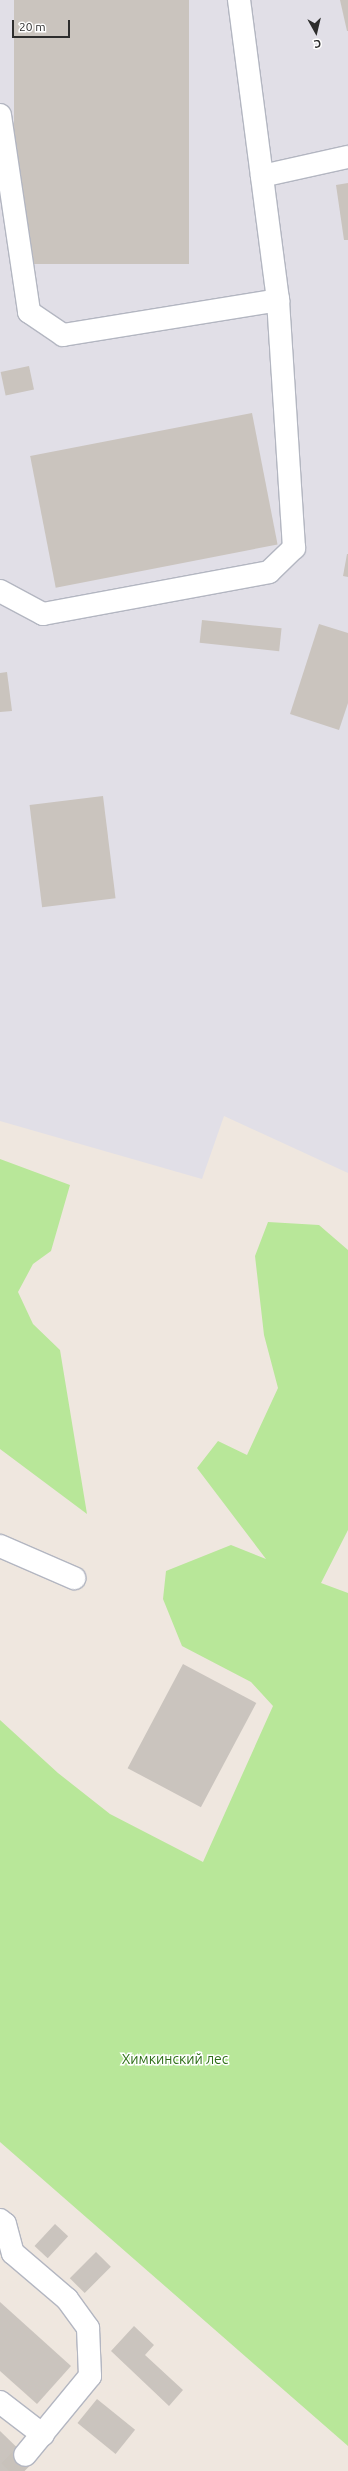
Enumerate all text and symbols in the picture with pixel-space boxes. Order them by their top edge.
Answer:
scale bar [14,12,72,38]
north arrow [296,12,336,52]
text: 20 m [19,20,46,33]
text: С [313,37,322,50]
park label: Химкинский лес [122,2051,228,2067]

